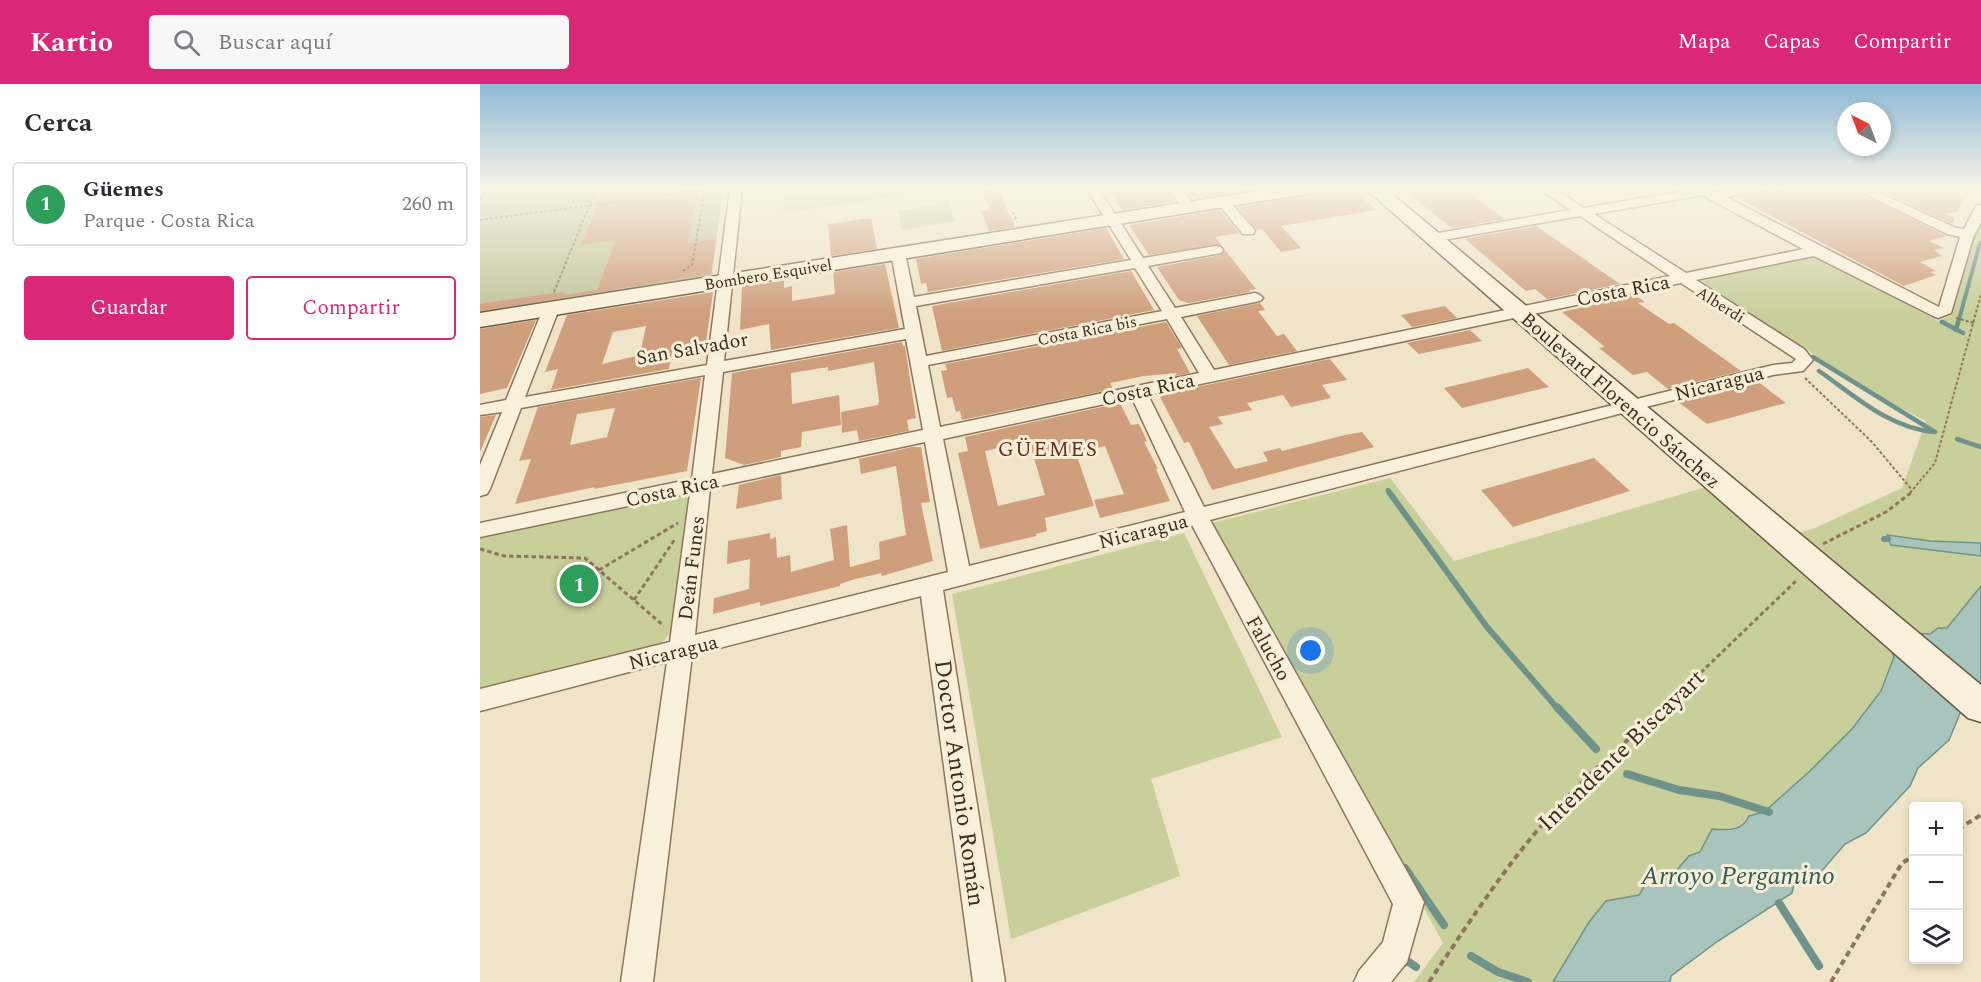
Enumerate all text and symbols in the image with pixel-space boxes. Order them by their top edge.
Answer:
search box [149,15,569,69]
text: Kartio [30,21,113,64]
icon: search [170,26,203,59]
text: Buscar aquí [218,26,332,59]
text: Mapa [1678,26,1731,58]
text: Capas [1764,26,1820,58]
text: Compartir [1853,26,1951,58]
north arrow [1837,102,1891,156]
text: Cerca [24,103,92,143]
text: Güemes [83,173,164,206]
text: 1 [40,189,51,219]
text: 260 m [402,189,454,219]
text: Parque · Costa Rica [83,206,255,236]
street label: Bombero Esquivel [703,253,834,297]
street label: Costa Rica [1574,267,1673,315]
button: Guardar [24,276,234,340]
button: Compartir [246,276,456,340]
street label: Alberdi [1691,280,1750,329]
street label: Boulevard Florencio Sánchez [1514,305,1727,496]
street label: Costa Rica bis [1036,310,1139,352]
street label: San Salvador [634,324,751,374]
street label: Nicaragua [1671,358,1767,410]
street label: Costa Rica [1099,365,1198,414]
district label: GÜEMES [998,434,1098,466]
street label: Costa Rica [623,466,722,515]
street label: Nicaragua [1095,506,1191,558]
street label: Deán Funes [671,514,713,622]
pin: 1 [560,562,598,606]
street label: Falucho [1238,610,1298,687]
street label: Nicaragua [625,627,721,679]
your location [1296,636,1325,665]
street label: Doctor Antonio Román [924,657,994,909]
street label: Intendente Biscayart [1530,661,1714,840]
map controls [1909,802,1963,964]
button: + [1909,802,1963,856]
water label: Arroyo Pergamino [1640,856,1835,896]
button: − [1909,856,1963,910]
button: layers [1909,910,1963,964]

